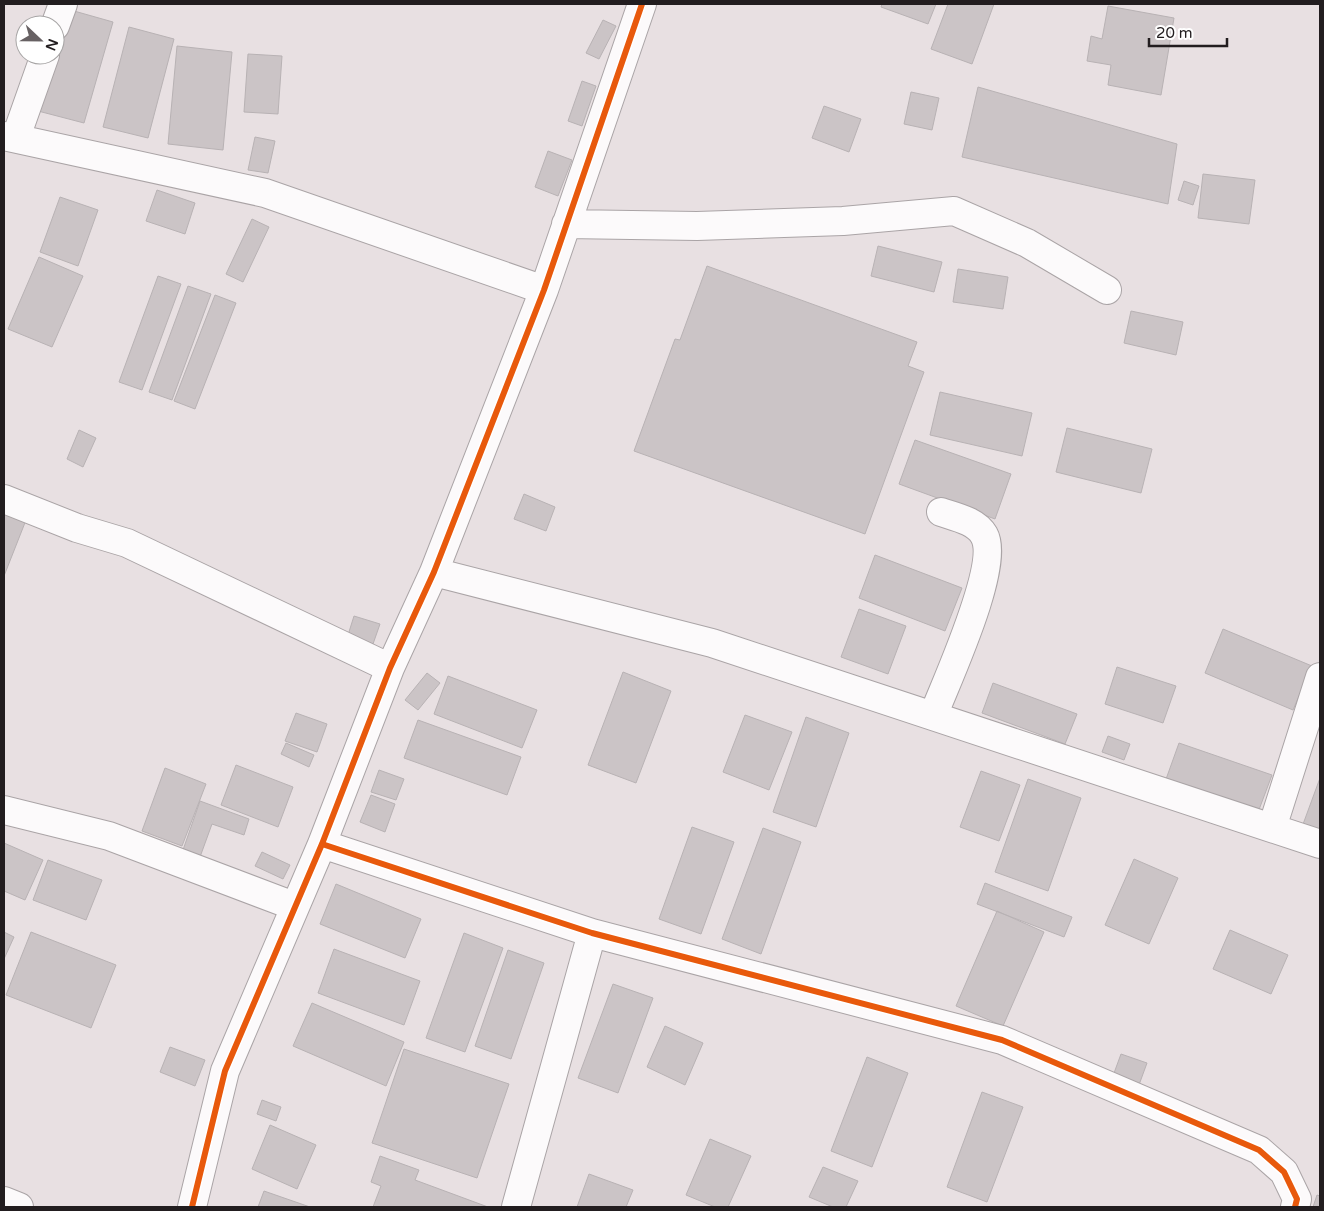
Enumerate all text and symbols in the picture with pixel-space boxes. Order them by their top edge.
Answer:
north arrow [15,15,65,65]
scale bar [1149,15,1226,47]
text: 20 m [1156,24,1193,42]
text: N [42,36,62,53]

